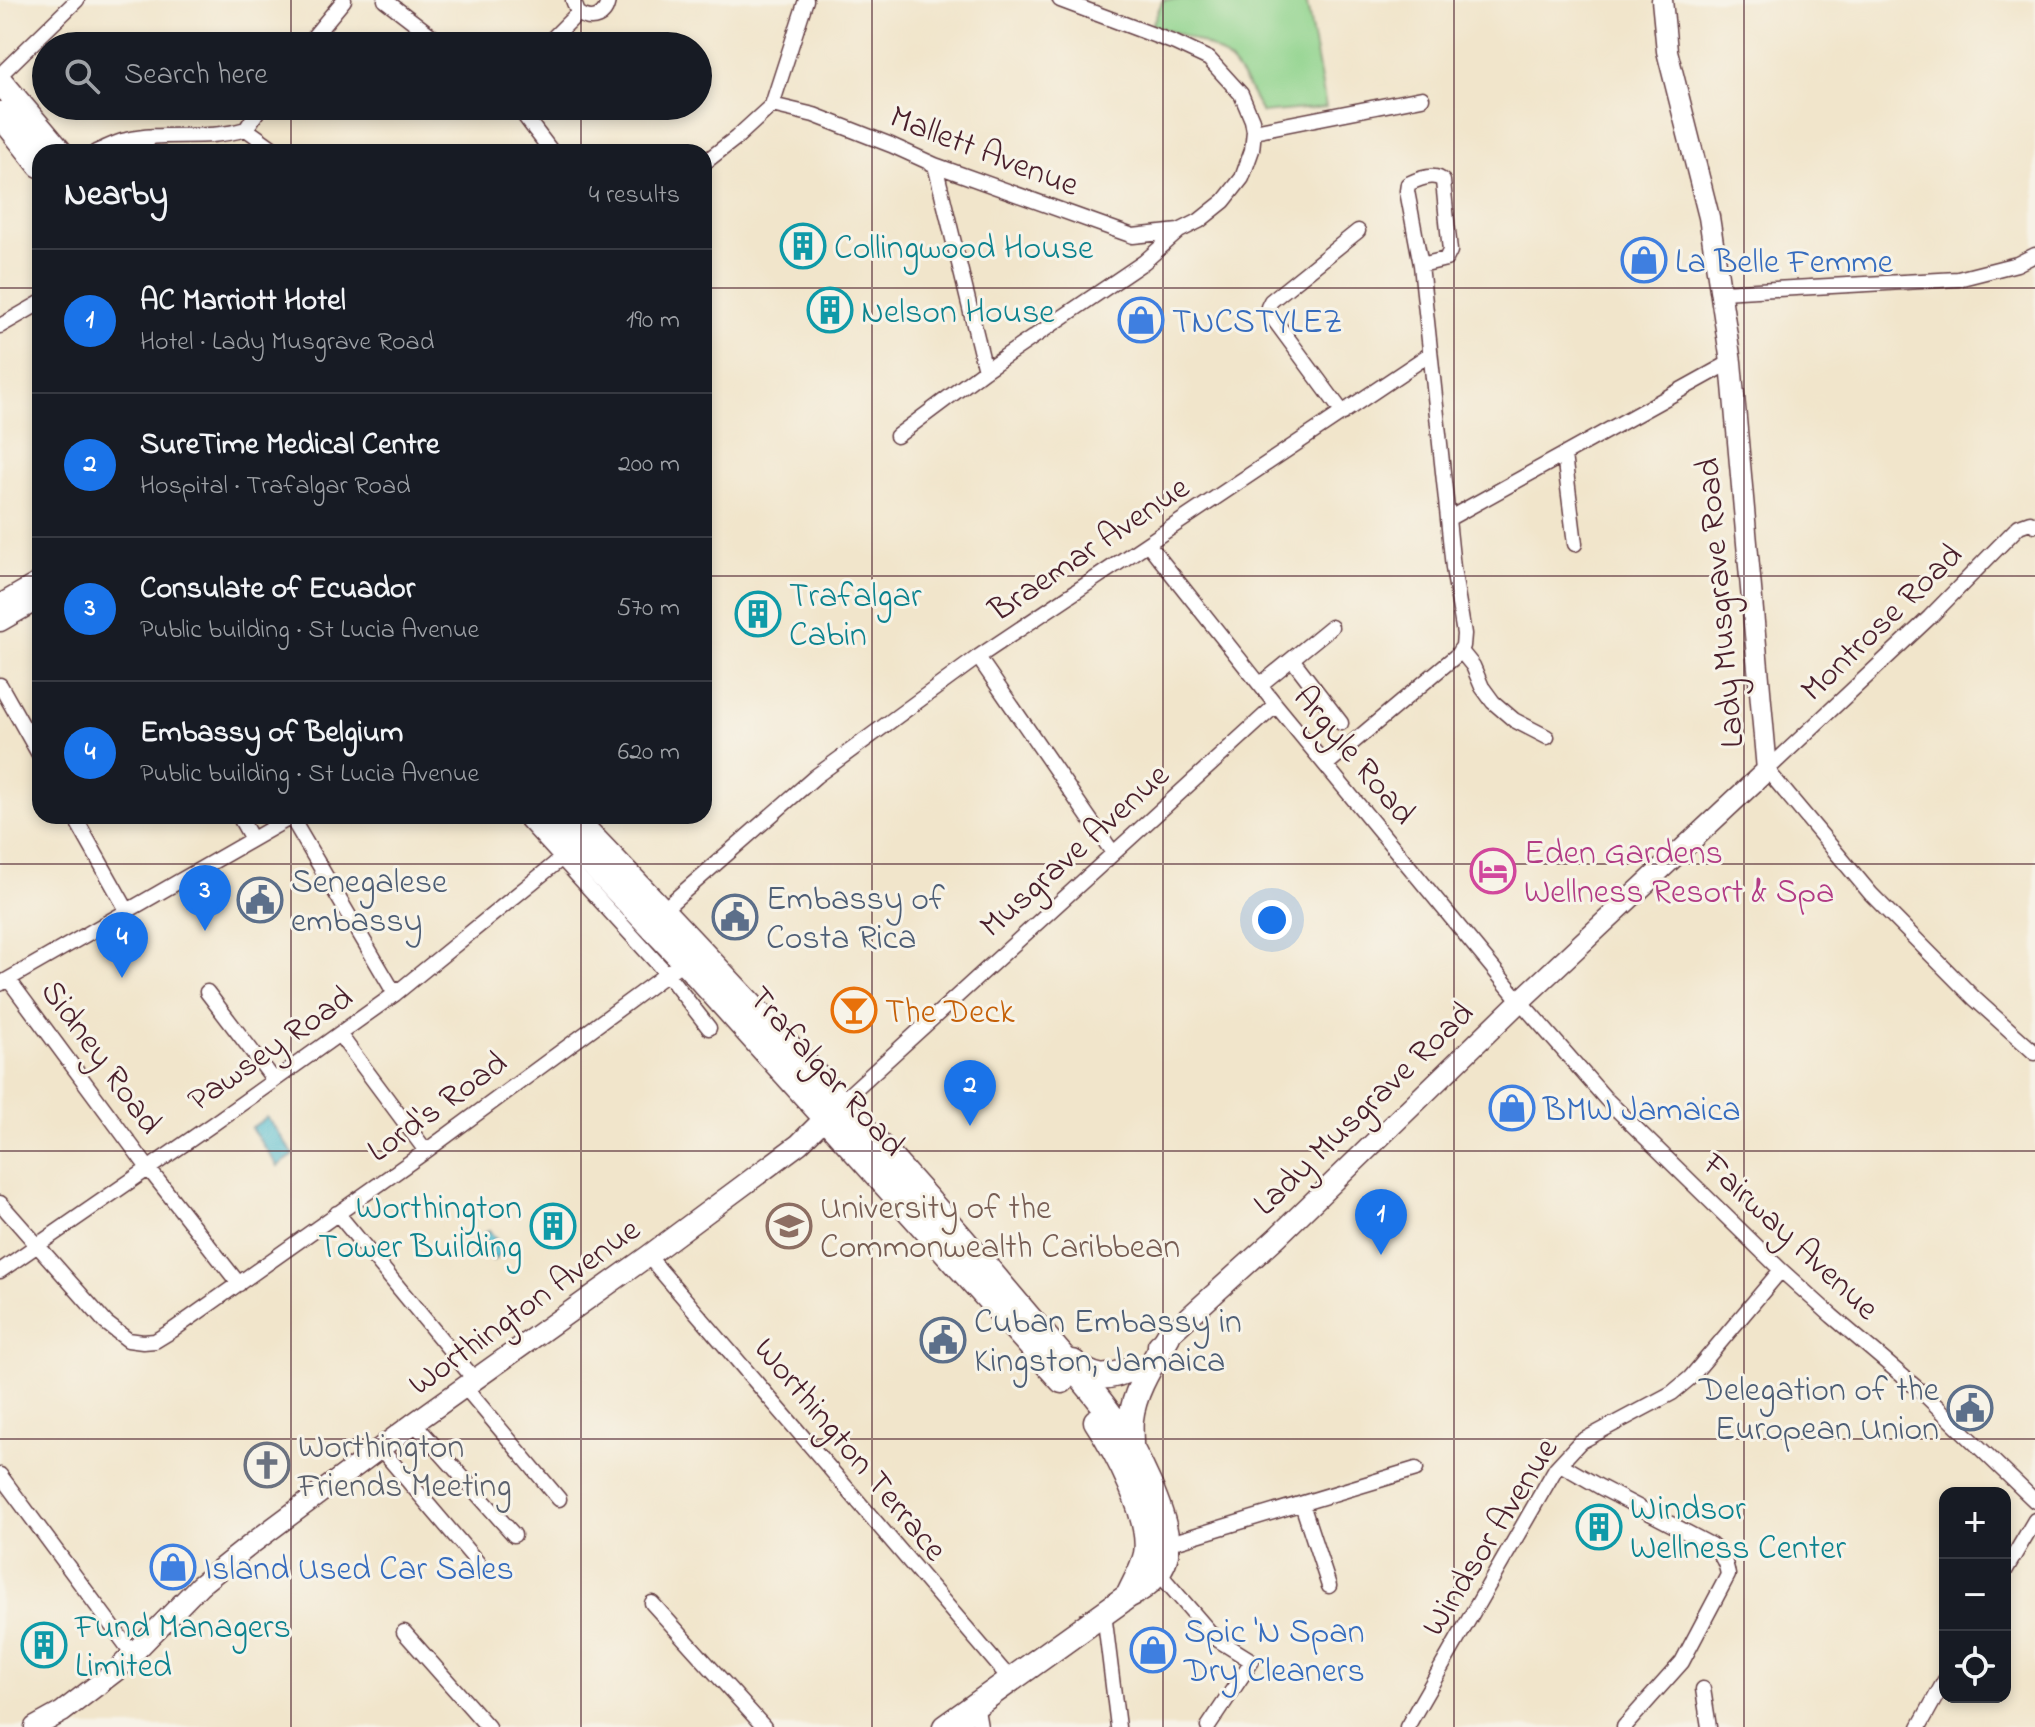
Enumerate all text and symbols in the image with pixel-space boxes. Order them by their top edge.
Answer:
search box [32,32,712,120]
icon: search [60,54,104,98]
text: Search here [124,54,268,98]
street label: Mallett Avenue [882,94,1086,212]
text: Nearby [64,171,168,221]
text: 4 results [589,177,680,215]
building icon: Collingwood House [779,222,827,270]
place label: Collingwood House [834,225,1094,275]
shop icon: La Belle Femme [1620,236,1668,284]
place label: La Belle Femme [1675,239,1894,289]
text: AC Marriott Hotel [140,280,346,324]
building icon: Nelson House [806,286,854,334]
place label: Nelson House [861,289,1055,339]
shop icon: TNCSTYLEZ [1117,296,1165,344]
place label: TNCSTYLEZ [1172,299,1343,349]
text: 1 [86,302,94,340]
text: 190 m [626,302,680,340]
text: Hotel · Lady Musgrave Road [140,324,434,362]
text: SureTime Medical Centre [140,424,439,468]
text: 2 [84,446,96,484]
text: 200 m [618,446,680,484]
street label: Lady Musgrave Road [1684,456,1760,750]
street label: Braemar Avenue [979,464,1201,637]
text: Hospital · Trafalgar Road [140,468,411,506]
street label: Montrose Road [1790,533,1976,715]
text: Consulate of Ecuador [140,568,415,612]
place label: Trafalgar Cabin [789,573,922,662]
text: 3 [85,590,95,628]
text: 570 m [617,590,680,628]
building icon: Trafalgar Cabin [734,590,782,638]
text: Public building · St Lucia Avenue [140,612,479,650]
street label: Argyle Road [1279,676,1426,837]
text: Embassy of Belgium [140,712,403,756]
text: 4 [85,734,95,772]
text: 620 m [618,734,680,772]
street label: Musgrave Avenue [969,752,1183,951]
text: Public building · St Lucia Avenue [140,756,479,794]
place label: Eden Gardens Wellness Resort & Spa [1524,830,1834,919]
hotel icon: Eden Gardens Wellness Resort & Spa [1469,847,1517,895]
place label: Senegalese embassy [291,859,448,948]
pin: 3 [179,865,231,931]
public building icon: Senegalese embassy [236,876,284,924]
place label: Embassy of Costa Rica [766,876,945,965]
public building icon: Embassy of Costa Rica [711,893,759,941]
your location [1252,900,1292,940]
pin: 4 [96,912,148,978]
street label: Sidney Road [27,971,173,1146]
street label: Pawsey Road [178,975,364,1126]
street label: Trafalgar Road [735,976,916,1169]
bar icon: The Deck [830,986,878,1034]
place label: The Deck [885,989,1015,1039]
street label: Lady Musgrave Road [1243,991,1487,1229]
street label: Lord's Road [358,1040,519,1176]
pin: 2 [944,1060,996,1126]
shop icon: BMW Jamaica [1488,1084,1536,1132]
place label: BMW Jamaica [1542,1087,1741,1137]
street label: Fairway Avenue [1689,1142,1890,1334]
place label: Worthington Tower Building [318,1185,522,1274]
place label: University of the Commonwealth Caribbean [820,1185,1180,1274]
pin: 1 [1355,1189,1407,1255]
building icon: Worthington Tower Building [529,1202,577,1250]
school or university icon: University of the Commonwealth Caribbean [765,1202,813,1250]
street label: Worthington Avenue [399,1206,652,1410]
place label: Cuban Embassy in Kingston, Jamaica [974,1299,1242,1388]
public building icon: Cuban Embassy in Kingston, Jamaica [919,1316,967,1364]
street label: Worthington Terrace [740,1328,958,1574]
place label: Delegation of the European Union [1698,1367,1940,1456]
public building icon: Delegation of the European Union [1946,1384,1994,1432]
place label: Worthington Friends Meeting [297,1424,512,1513]
street label: Windsor Avenue [1410,1429,1573,1647]
church icon: Worthington Friends Meeting [243,1441,291,1489]
place label: Windsor Wellness Center [1630,1486,1846,1575]
map controls [1939,1487,2011,1703]
button: + [1939,1487,2011,1559]
building icon: Windsor Wellness Center [1575,1503,1623,1551]
shop icon: Island Used Car Sales [149,1543,197,1591]
place label: Island Used Car Sales [204,1546,514,1596]
button: − [1939,1559,2011,1631]
place label: Fund Managers Limited [74,1604,291,1693]
place label: Spic 'N Span Dry Cleaners [1183,1609,1365,1698]
building icon: Fund Managers Limited [20,1621,68,1669]
shop icon: Spic 'N Span Dry Cleaners [1129,1626,1177,1674]
button: locate [1939,1631,2011,1703]

